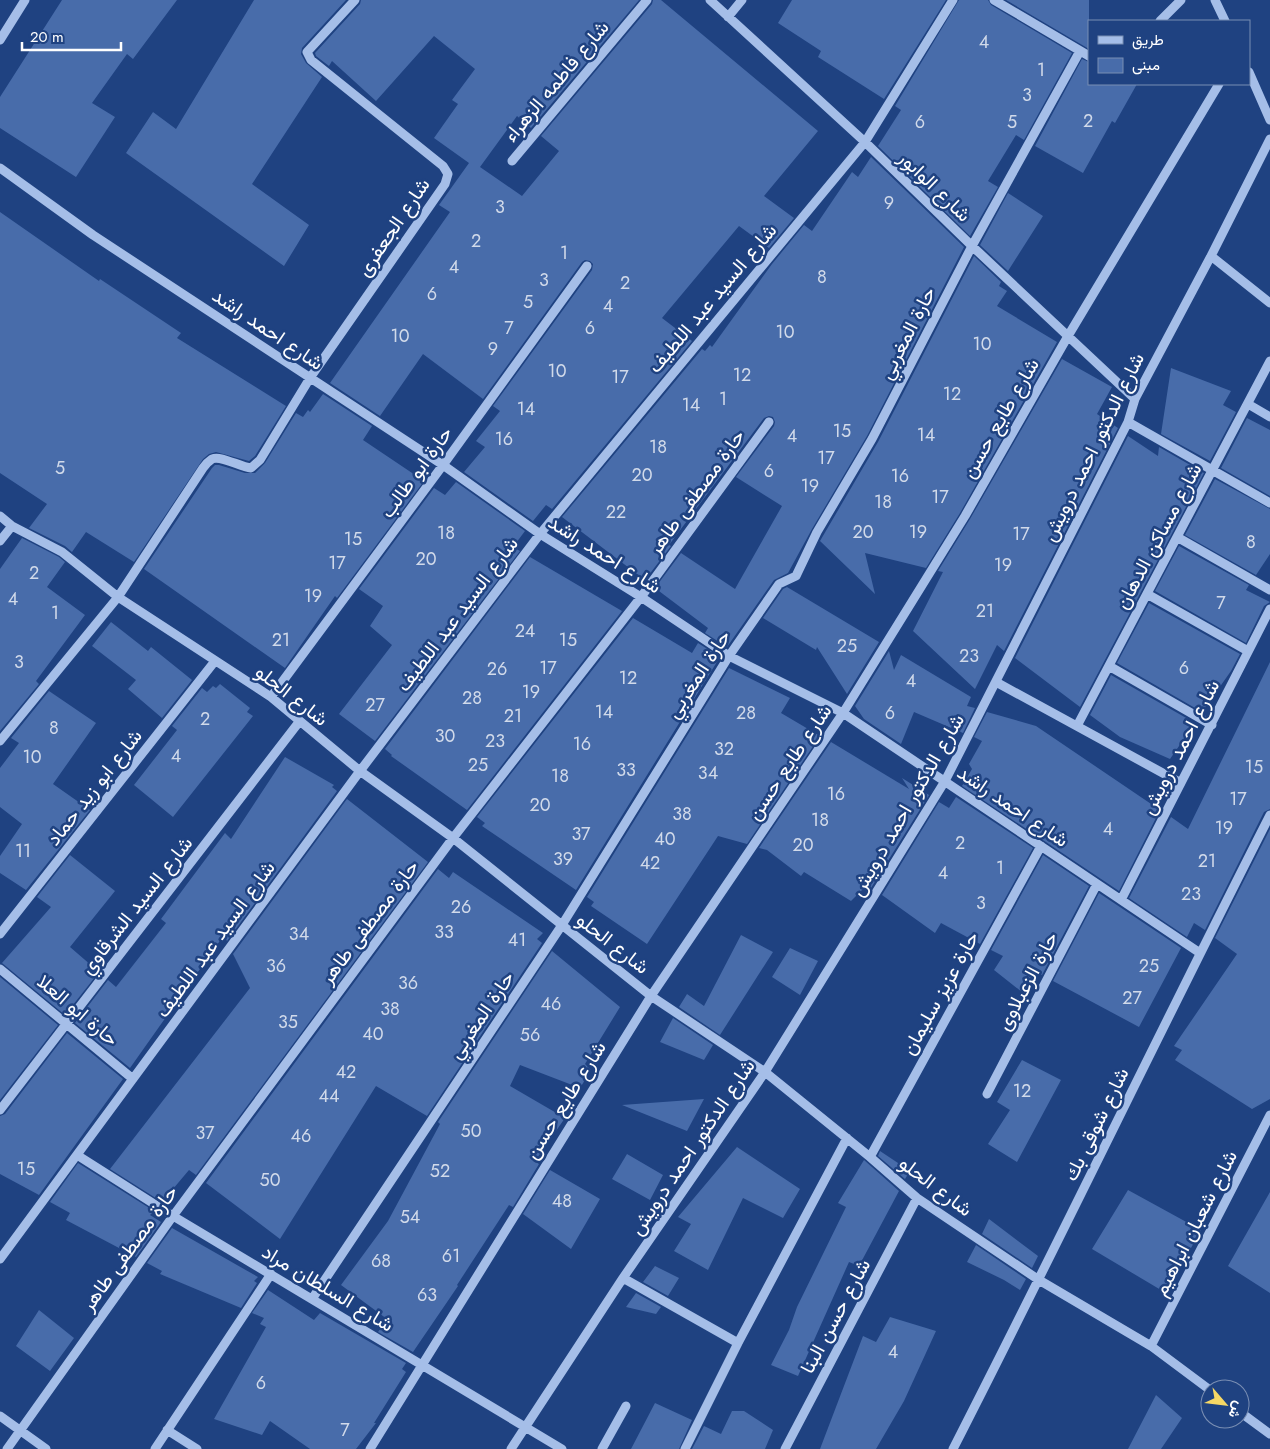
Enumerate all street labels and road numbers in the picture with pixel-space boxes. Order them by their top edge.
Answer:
street label: شارع فاطمه الزهراء [497,14,616,148]
street label: شارع الوابور [891,143,978,229]
street label: شارع الجعفرى [350,172,437,282]
street label: شارع السيد عبد اللطيف [641,217,784,379]
street label: شارع احمد راشد [206,281,329,377]
street label: حارة المغربي [872,282,945,385]
street label: شارع الدكتور احمد درويش [1035,348,1152,547]
street label: شارع طايع حسن [954,353,1047,484]
street label: حارة ابو طالب [373,420,460,524]
street label: حارة مصطفى طاهر [640,423,752,562]
street label: شارع مساكن الدهان [1108,458,1209,615]
street label: شارع احمد راشد [542,508,667,601]
street label: شارع السيد عبد اللطيف [389,531,525,698]
street label: حارة المغربي [659,624,740,725]
street label: شارع الحلو [249,658,334,733]
street label: شارع احمد درويش [1134,675,1227,820]
street label: شارع طايع حسن [740,698,839,826]
street label: شارع الدكتور احمد درويش [843,708,972,902]
street label: شارع ابو زيد حماد [40,723,149,852]
street label: شارع احمد راشد [951,758,1074,854]
street label: شارع السيد الشرقاوي [73,830,201,982]
street label: حارة مصطفى طاهر [312,854,426,991]
street label: شارع السيد عبد اللطيف [149,855,282,1024]
street label: شارع الحلو [570,906,655,981]
street label: حارة عزيز سليمان [894,926,986,1060]
street label: حارة الزعبلاوى [989,927,1066,1036]
street label: حارة المغربي [441,966,523,1066]
street label: حارة ابو العلا [31,968,125,1053]
street label: شارع طايع حسن [517,1036,613,1165]
street label: شارع الدكتور احمد درويش [623,1053,762,1241]
street label: شارع شوقى بك [1056,1063,1136,1186]
street label: شارع شعبان ابراهيم [1146,1145,1245,1301]
street label: شارع الحلو [893,1149,979,1224]
street label: حارة مصطفى طاهر [73,1179,185,1318]
street label: شارع السلطان مراد [256,1238,399,1339]
street label: شارع حسن البنا [793,1254,878,1379]

